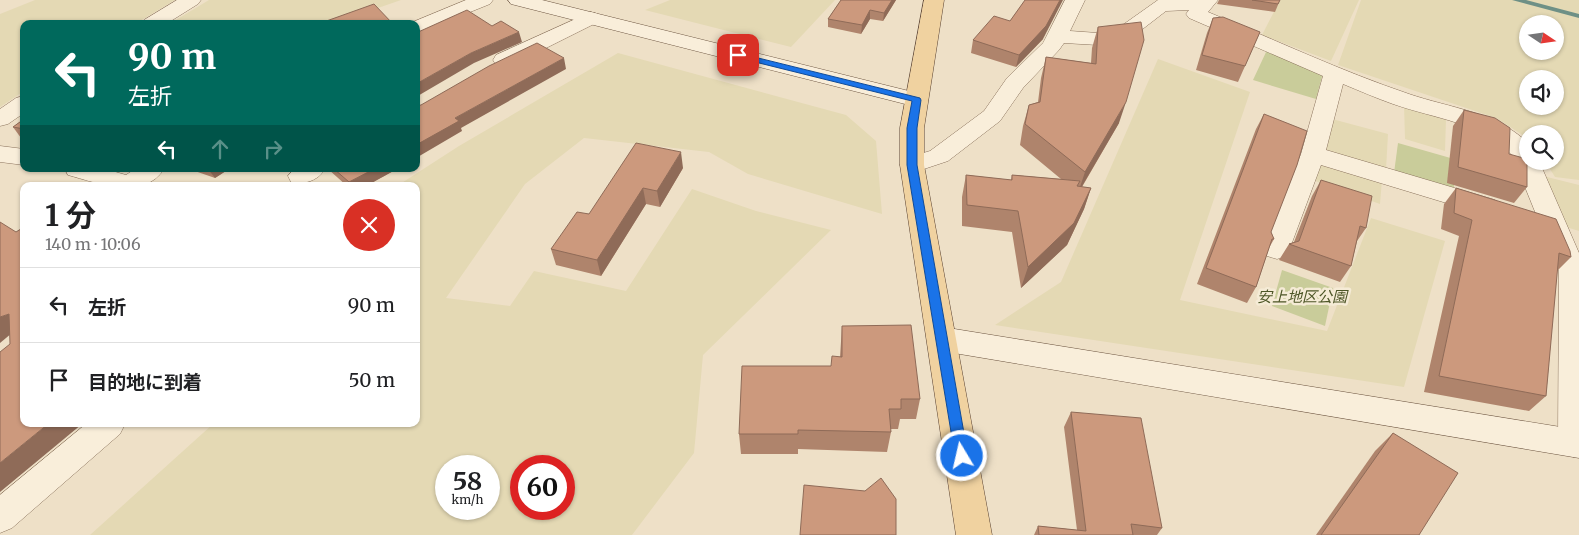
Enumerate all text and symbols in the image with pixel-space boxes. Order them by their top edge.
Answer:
north arrow [1519,15,1564,60]
map controls [1519,15,1564,170]
pin [717,34,759,76]
text: 90 m [128,35,216,79]
icon: left [45,40,110,105]
icon: arrive [724,41,752,69]
button: sound [1519,70,1564,115]
text: 左折 [128,82,172,110]
button: search [1519,125,1564,170]
icon: left [153,135,181,163]
icon: ahead [206,135,234,163]
icon: right [259,135,287,163]
text: 1 分 [45,196,96,234]
button: close [343,199,395,251]
text: 140 m · 10:06 [45,234,141,254]
park label: 安上地区公園 [1257,287,1349,306]
icon: left [45,291,73,319]
text: 90 m [348,293,395,317]
text: 左折 [88,295,126,319]
icon: arrive [45,366,73,394]
text: 50 m [349,368,395,392]
text: 目的地に到着 [88,370,202,394]
position arrow [935,429,987,481]
speed limit sign: 60 [510,455,575,520]
text: 58 [453,465,482,497]
text: km/h [452,492,483,507]

